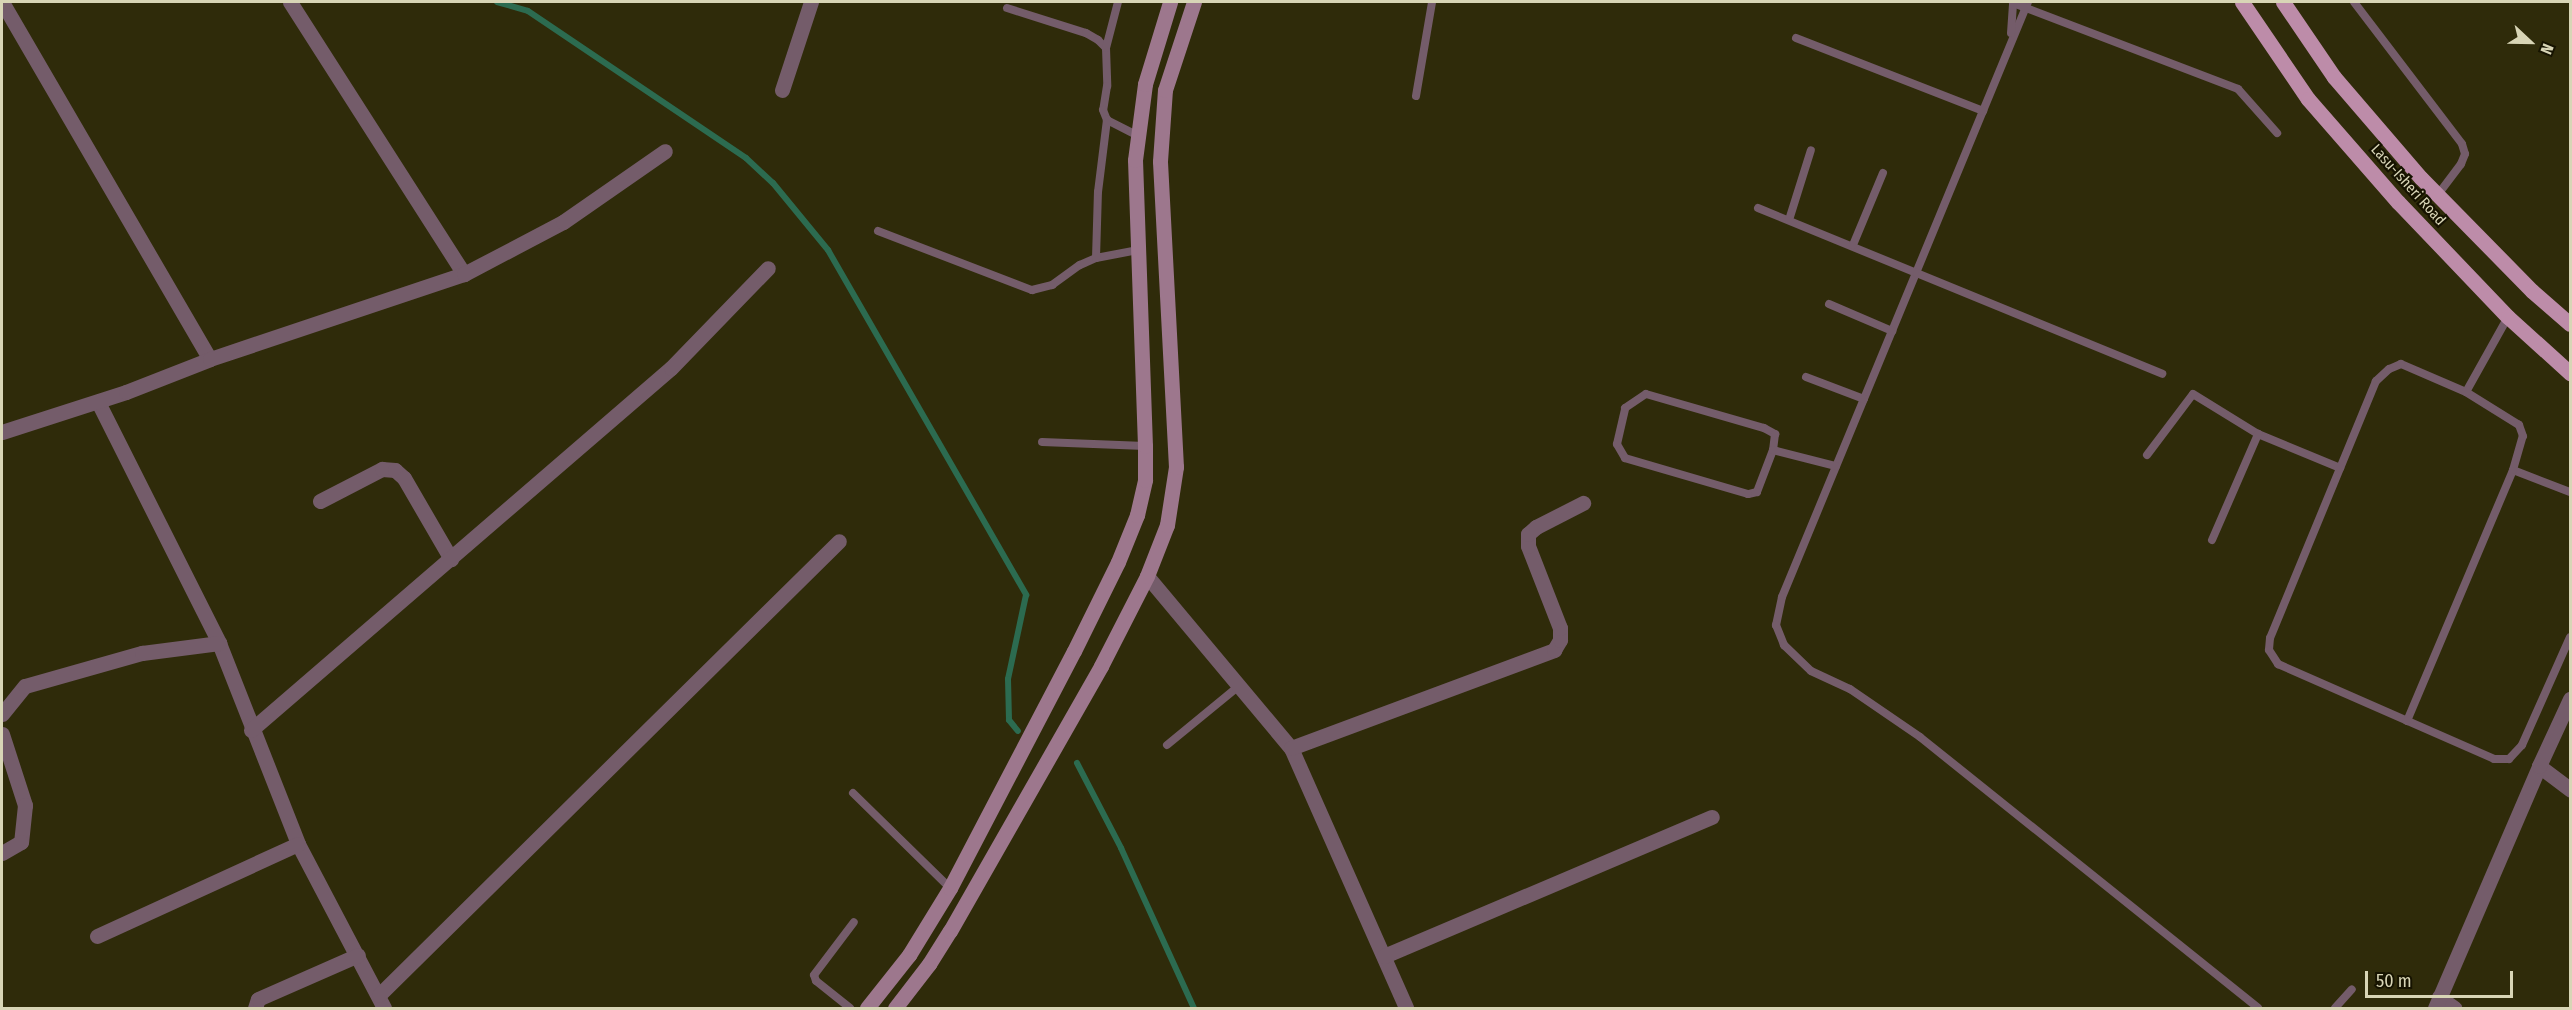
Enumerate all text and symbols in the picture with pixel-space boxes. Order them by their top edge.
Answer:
north arrow [2500,12,2560,72]
text: N [2537,41,2558,57]
street label: Lasu-Isheri Road [2367,141,2449,229]
scale bar [2368,959,2516,997]
text: 50 m [2376,970,2412,992]

